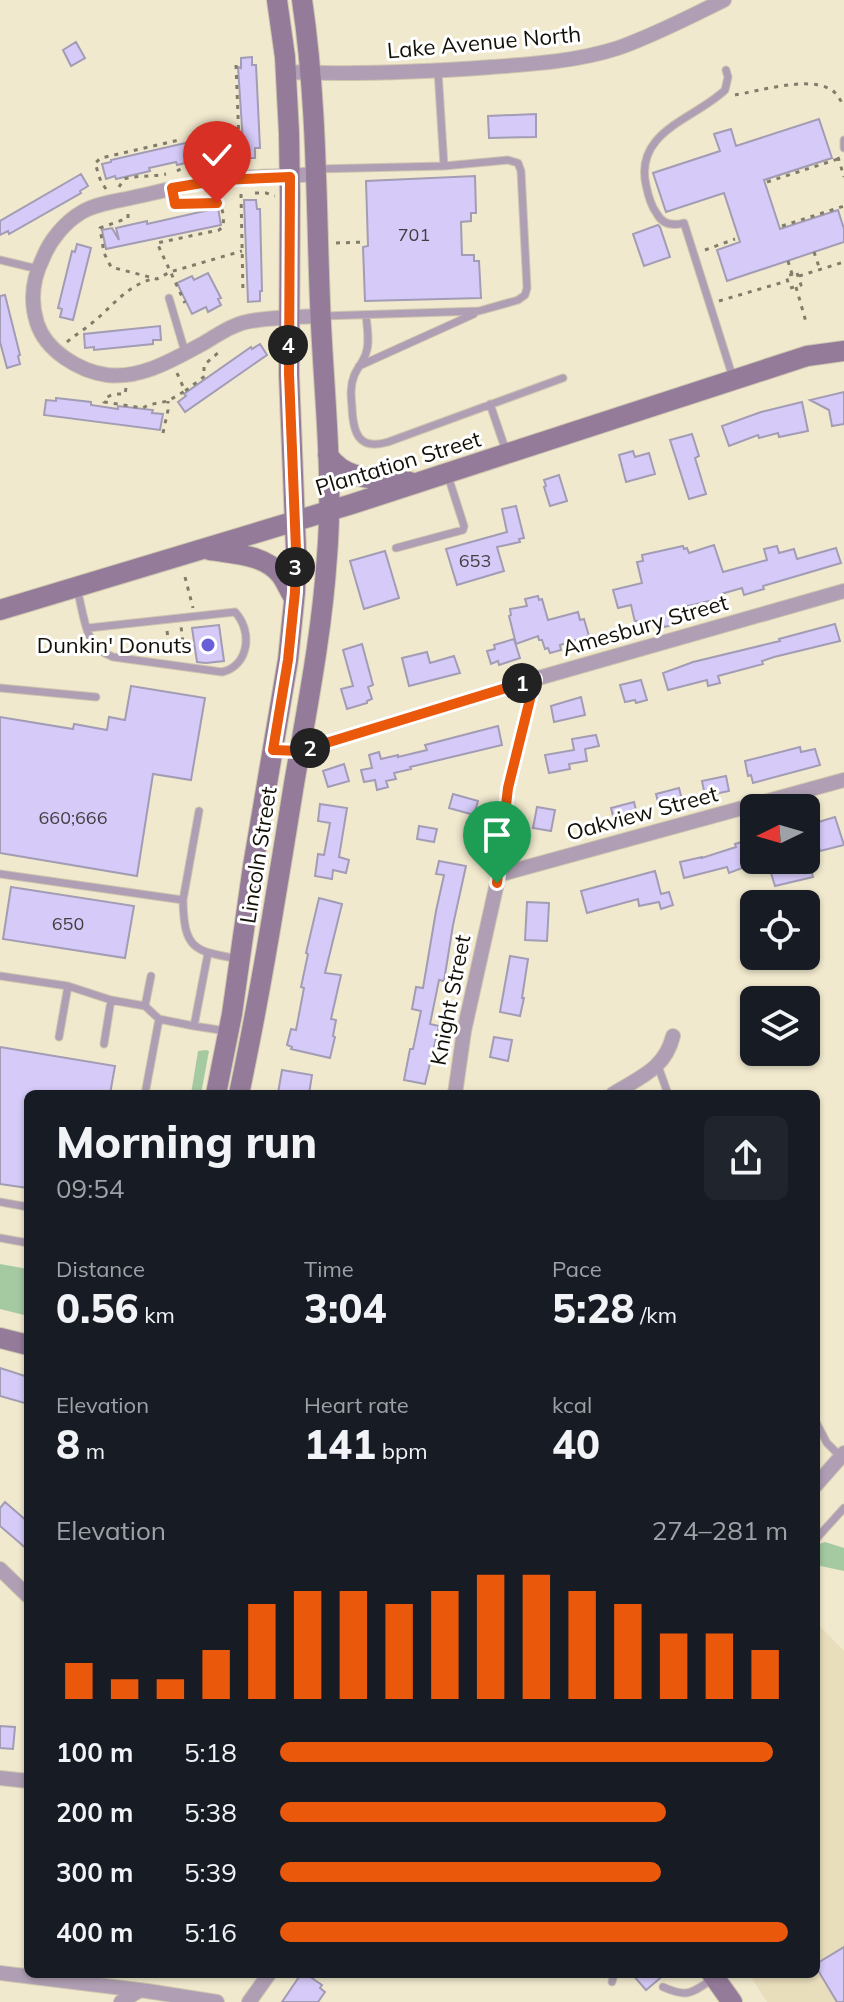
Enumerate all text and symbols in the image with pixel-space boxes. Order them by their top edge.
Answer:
street label: Lake Avenue North [386,20,582,64]
pin [183,121,251,203]
icon: check [195,133,239,177]
house number: 701 [398,223,430,246]
pin: 4 [268,325,308,365]
text: 4 [281,331,295,359]
street label: Plantation Street [312,424,484,501]
pin: 3 [275,547,315,587]
house number: 653 [459,549,491,572]
text: 3 [288,553,302,581]
street label: Amesbury Street [559,588,731,662]
place label: Dunkin' Donuts [37,631,192,659]
marker: Dunkin' Donuts [199,636,217,654]
pin: 1 [502,663,542,703]
text: 1 [515,669,529,697]
pin: 2 [290,728,330,768]
text: 2 [303,734,317,762]
street label: Oakview Street [563,779,721,847]
street label: Lincoln Street [233,784,283,925]
north arrow [740,794,820,874]
map controls [740,794,820,1066]
pin [463,801,531,883]
house number: 660;666 [39,806,107,829]
icon: arrive [475,813,519,857]
button: locate [740,890,820,970]
house number: 650 [52,912,84,935]
street label: Knight Street [424,932,476,1068]
button: layers [740,986,820,1066]
text: Morning run [56,1114,317,1169]
button: share [704,1116,788,1200]
text: 09:54 [56,1172,124,1205]
text: Distance [56,1255,145,1283]
text: Time [304,1255,354,1283]
text: Pace [552,1255,602,1283]
text: 0.56 [56,1283,138,1333]
text: 3:04 [304,1283,386,1333]
text: 5:28 [552,1283,634,1333]
text: km [138,1301,175,1329]
text: /km [634,1301,677,1329]
text: Elevation [56,1391,149,1419]
text: Heart rate [304,1391,409,1419]
text: kcal [552,1391,592,1419]
text: 8 [56,1419,80,1469]
text: 141 [304,1419,376,1469]
text: 40 [552,1419,600,1469]
text: m [80,1437,105,1465]
text: bpm [376,1437,427,1465]
text: Elevation [56,1514,166,1547]
text: 274–281 m [652,1514,788,1547]
text: 100 m [56,1736,133,1769]
text: 5:18 [184,1736,237,1769]
text: 200 m [56,1796,133,1829]
text: 5:38 [184,1796,237,1829]
text: 300 m [56,1856,133,1889]
text: 5:39 [184,1856,237,1889]
text: 400 m [56,1916,133,1949]
text: 5:16 [184,1916,237,1949]

